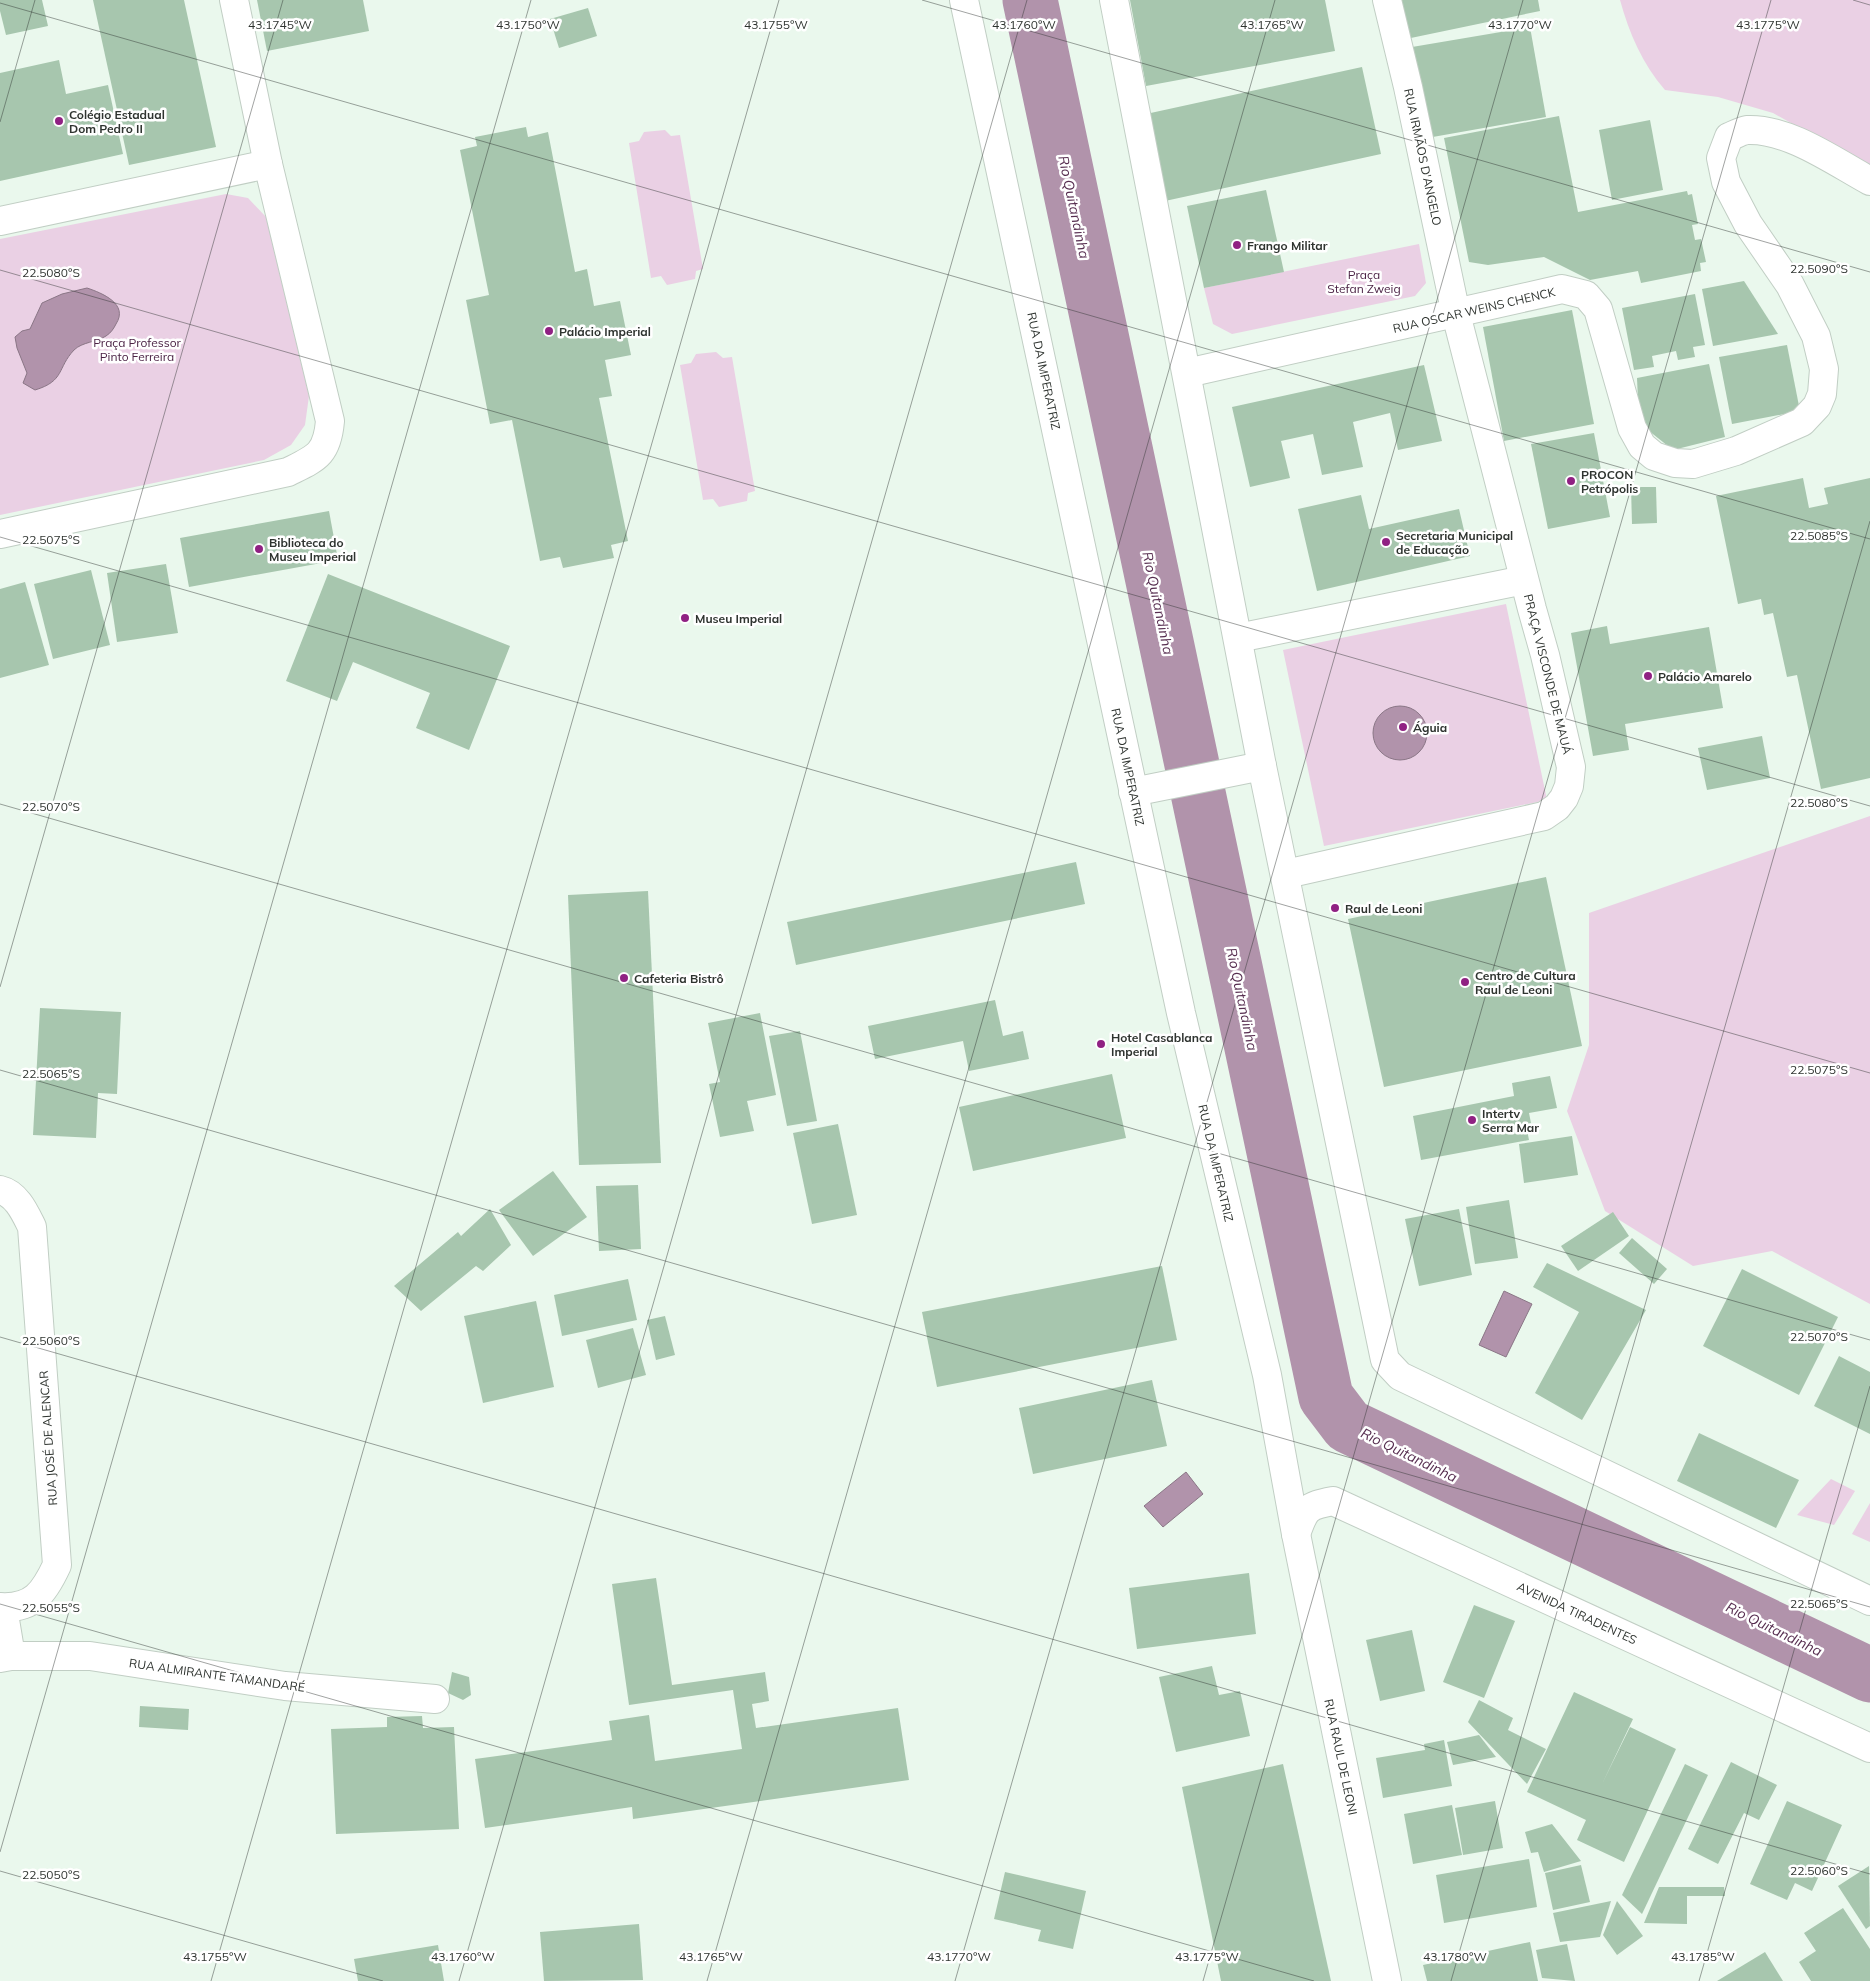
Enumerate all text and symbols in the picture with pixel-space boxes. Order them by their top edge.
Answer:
text: 43.1745°W [248,17,312,32]
text: 43.1750°W [496,17,560,32]
text: 43.1755°W [744,17,808,32]
text: 43.1760°W [992,17,1056,32]
text: 43.1765°W [1240,17,1304,32]
text: 43.1770°W [1488,17,1552,32]
text: 43.1775°W [1736,17,1800,32]
street label: RUA IRMÃOS D'ANGELO [1401,87,1445,227]
place label: Colégio Estadual Dom Pedro II [69,107,165,136]
marker: Colégio Estadual Dom Pedro II [53,115,65,127]
water label: Rio Quitandinha [1054,154,1094,260]
place label: Frango Militar [1247,238,1328,253]
marker: Frango Militar [1231,239,1243,251]
text: 22.5090°S [1790,261,1848,276]
text: 22.5080°S [22,265,80,280]
park label: Praça Stefan Zweig [1327,267,1401,296]
street label: RUA OSCAR WEINS CHENCK [1391,284,1557,336]
street label: RUA DA IMPERATRIZ [1024,311,1064,431]
place label: Palácio Imperial [559,324,651,339]
marker: Palácio Imperial [543,325,555,337]
park label: Praça Professor Pinto Ferreira [93,335,181,364]
place label: PROCON Petrópolis [1581,467,1638,496]
marker: PROCON Petrópolis [1565,475,1577,487]
place label: Secretaria Municipal de Educação [1396,528,1513,557]
text: 22.5085°S [1790,528,1848,543]
text: 22.5075°S [22,532,80,547]
place label: Biblioteca do Museu Imperial [269,535,356,564]
marker: Secretaria Municipal de Educação [1380,536,1392,548]
marker: Biblioteca do Museu Imperial [253,543,265,555]
water label: Rio Quitandinha [1138,550,1178,656]
street label: PRAÇA VISCONDE DE MAUÁ [1521,592,1575,756]
place label: Museu Imperial [695,611,782,626]
marker: Museu Imperial [679,612,691,624]
place label: Palácio Amarelo [1658,669,1752,684]
marker: Palácio Amarelo [1642,670,1654,682]
street label: RUA DA IMPERATRIZ [1108,707,1148,827]
place label: Águia [1413,720,1447,735]
marker: Águia [1397,721,1409,733]
text: 22.5080°S [1790,795,1848,810]
text: 22.5070°S [22,799,80,814]
place label: Raul de Leoni [1345,901,1422,916]
marker: Raul de Leoni [1329,902,1341,914]
water label: Rio Quitandinha [1222,946,1262,1052]
place label: Centro de Cultura Raul de Leoni [1475,968,1576,997]
place label: Cafeteria Bistrô [634,971,724,986]
marker: Cafeteria Bistrô [618,972,630,984]
marker: Centro de Cultura Raul de Leoni [1459,976,1471,988]
place label: Hotel Casablanca Imperial [1111,1030,1212,1059]
marker: Hotel Casablanca Imperial [1095,1038,1107,1050]
text: 22.5075°S [1790,1062,1848,1077]
text: 22.5065°S [22,1066,80,1081]
street label: RUA DA IMPERATRIZ [1195,1103,1237,1223]
place label: Intertv Serra Mar [1482,1106,1539,1135]
marker: Intertv Serra Mar [1466,1114,1478,1126]
text: 22.5070°S [1790,1329,1848,1344]
text: 22.5060°S [22,1333,80,1348]
street label: RUA JOSÉ DE ALENCAR [36,1370,60,1506]
water label: Rio Quitandinha [1358,1424,1460,1486]
street label: AVENIDA TIRADENTES [1515,1579,1639,1647]
text: 22.5065°S [1790,1596,1848,1611]
water label: Rio Quitandinha [1723,1598,1825,1660]
text: 22.5055°S [22,1600,80,1615]
street label: RUA ALMIRANTE TAMANDARÉ [128,1655,306,1695]
street label: RUA RAUL DE LEONI [1321,1698,1361,1816]
text: 22.5060°S [1790,1863,1848,1878]
text: 22.5050°S [22,1867,80,1882]
text: 43.1755°W [183,1949,247,1964]
text: 43.1760°W [431,1949,495,1964]
text: 43.1765°W [679,1949,743,1964]
text: 43.1770°W [927,1949,991,1964]
text: 43.1775°W [1175,1949,1239,1964]
text: 43.1780°W [1423,1949,1487,1964]
text: 43.1785°W [1671,1949,1735,1964]

